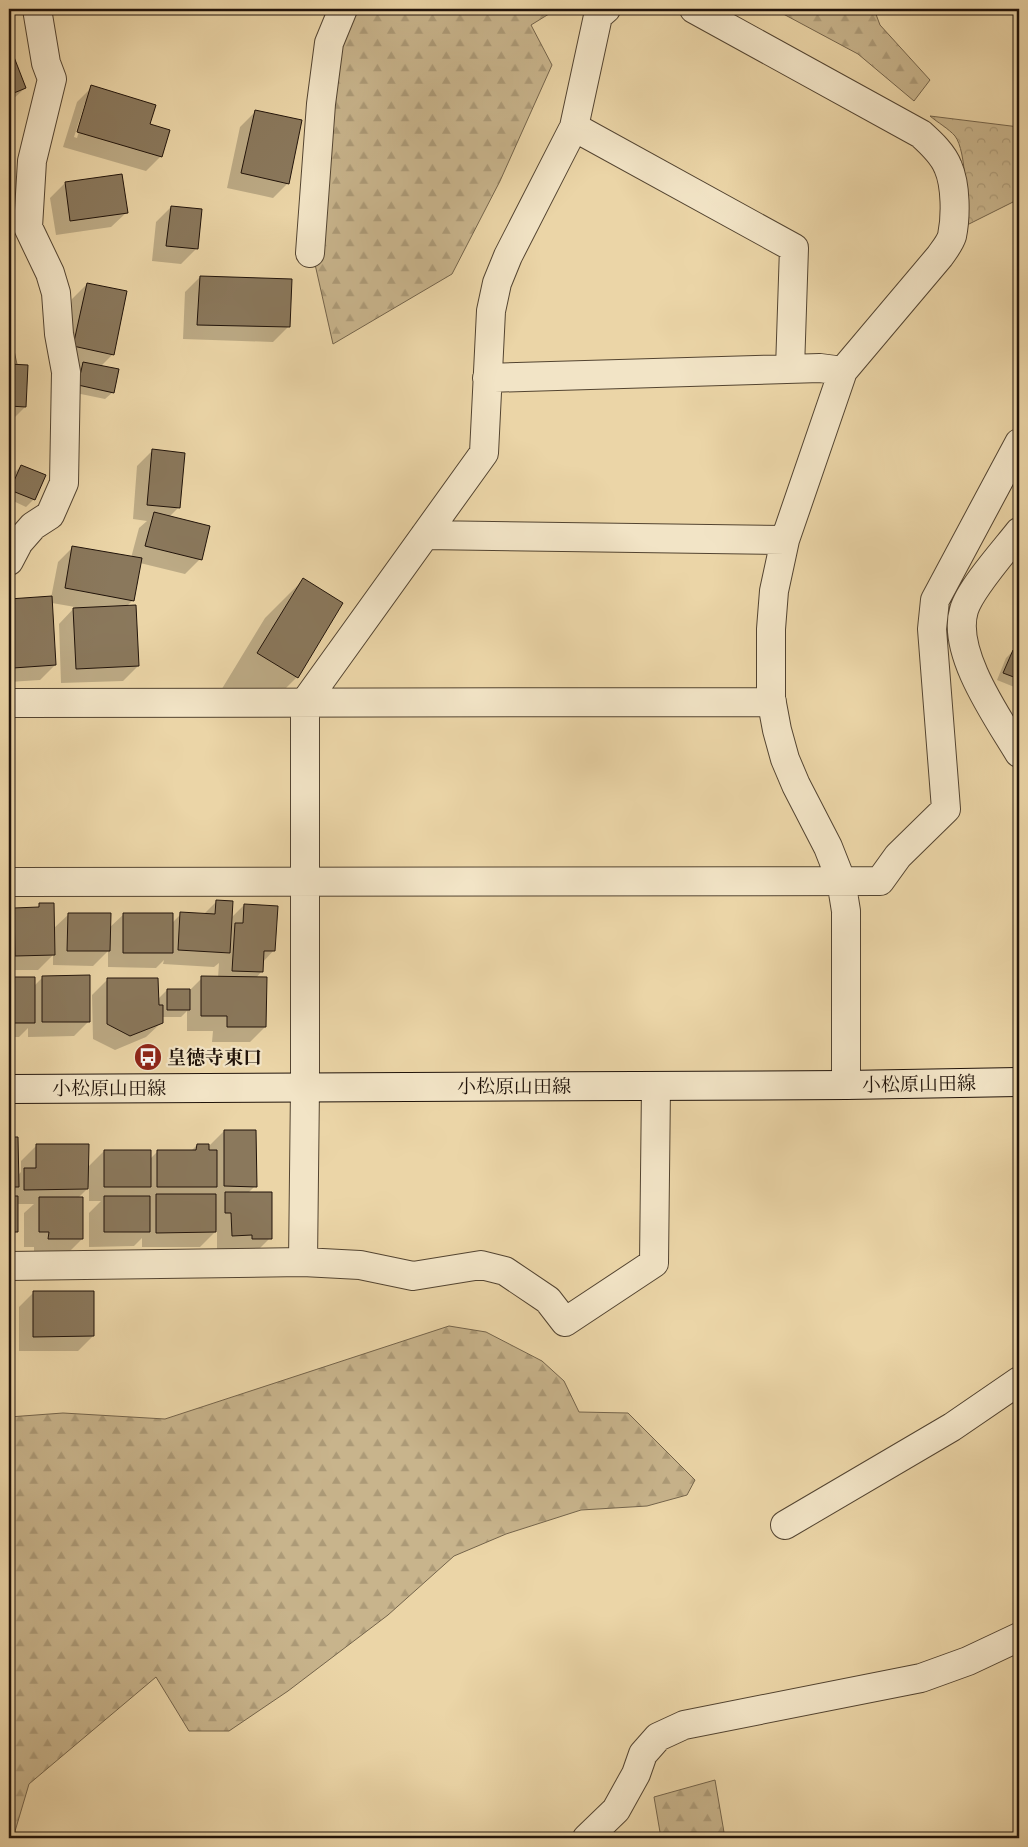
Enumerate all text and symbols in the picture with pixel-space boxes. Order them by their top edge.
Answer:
bus stop icon: 皇徳寺東口 [133,1042,163,1072]
place label: 皇徳寺東口 [167,1045,262,1070]
street label: 小松原山田線 [862,1071,976,1097]
street label: 小松原山田線 [457,1074,571,1099]
street label: 小松原山田線 [52,1076,166,1101]

